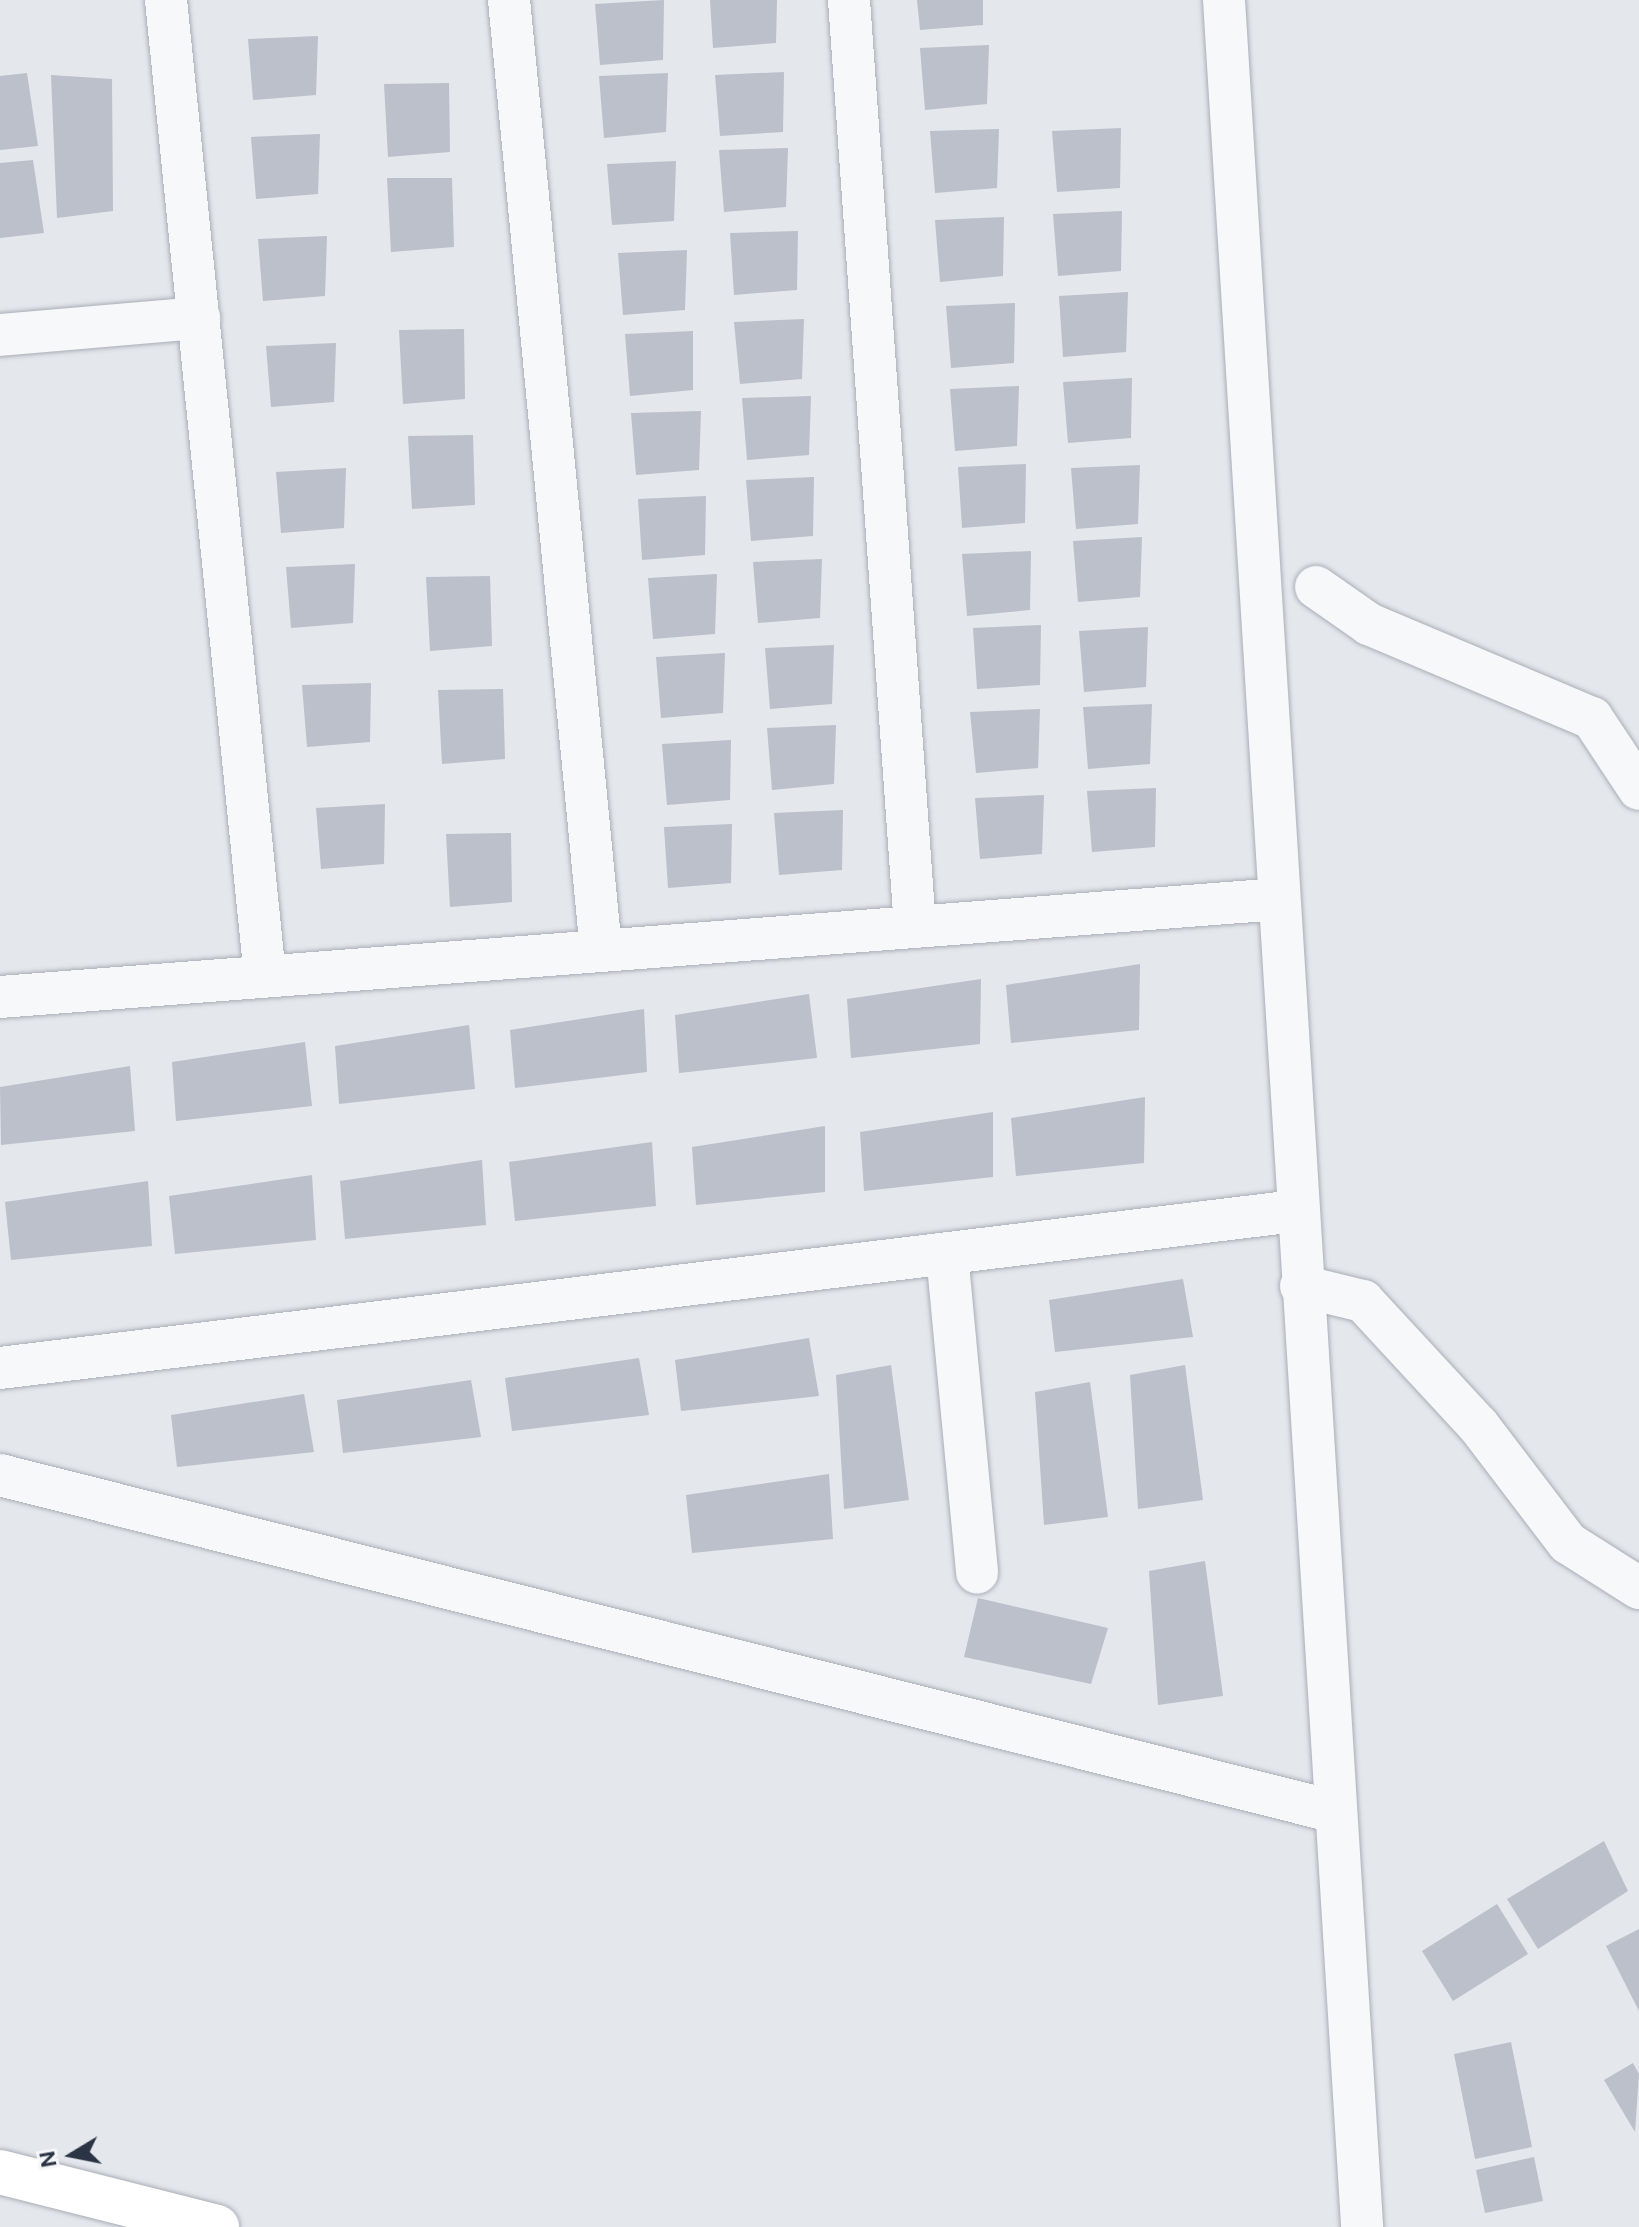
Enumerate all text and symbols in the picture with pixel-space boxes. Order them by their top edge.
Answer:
north arrow [32,2115,112,2195]
text: N [32,2149,64,2170]

